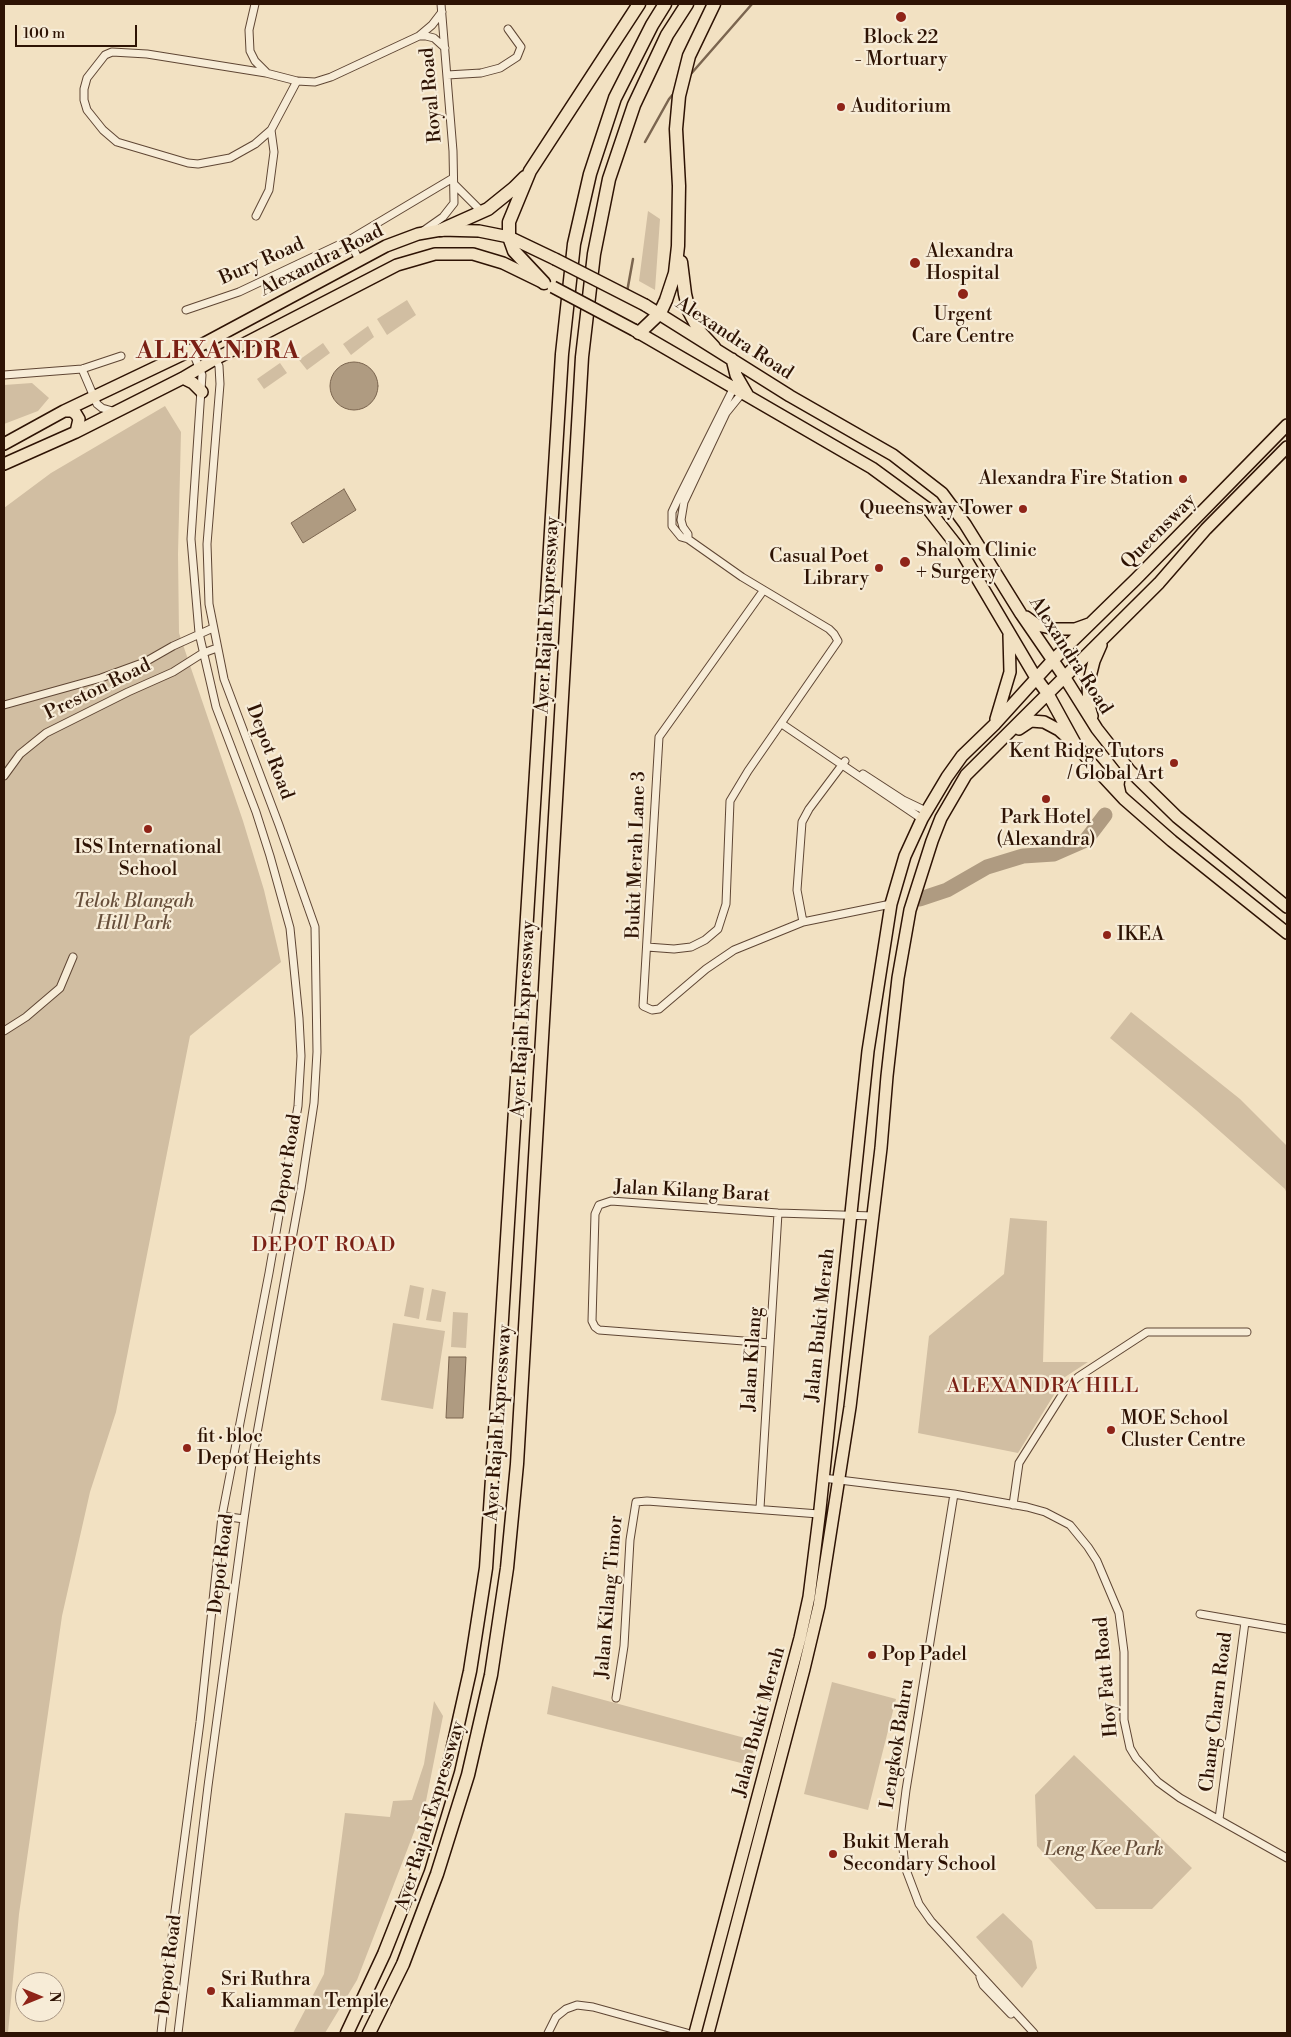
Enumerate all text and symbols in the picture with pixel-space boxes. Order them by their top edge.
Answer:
marker: Block 22 - Mortuary [894,10,908,24]
scale bar [18,15,140,47]
text: 100 m [23,24,65,43]
place label: Block 22 - Mortuary [855,27,947,71]
street label: Royal Road [416,46,448,144]
place label: Auditorium [851,96,951,118]
marker: Auditorium [835,101,847,113]
street label: Alexandra Road [256,220,388,302]
street label: Bury Road [216,233,308,291]
place label: Alexandra Hospital [926,241,1014,285]
marker: Alexandra Hospital [908,256,922,270]
marker: Urgent Care Centre [956,287,970,301]
street label: Alexandra Road [671,293,797,385]
place label: Urgent Care Centre [912,304,1014,348]
district label: ALEXANDRA [135,338,301,366]
place label: Alexandra Fire Station [979,468,1173,490]
marker: Alexandra Fire Station [1177,473,1189,485]
street label: Queensway [1117,490,1201,574]
place label: Queensway Tower [860,498,1013,520]
marker: Queensway Tower [1017,503,1029,515]
street label: Ayer Rajah Expressway [531,516,565,714]
place label: Shalom Clinic + Surgery [916,540,1037,584]
place label: Casual Poet Library [769,546,869,590]
marker: Shalom Clinic + Surgery [898,555,912,569]
marker: Casual Poet Library [873,562,885,574]
street label: Alexandra Road [1024,593,1116,719]
street label: Preston Road [41,654,155,726]
street label: Depot Road [240,701,298,803]
place label: Kent Ridge Tutors / Global Art [1009,741,1164,785]
marker: Kent Ridge Tutors / Global Art [1168,757,1180,769]
street label: Bukit Merah Lane 3 [623,771,651,939]
marker: Park Hotel (Alexandra) [1040,793,1052,805]
place label: Park Hotel (Alexandra) [996,807,1096,851]
marker: ISS International School [142,823,154,835]
place label: ISS International School [74,837,222,881]
park label: Telok Blangah Hill Park [74,891,194,935]
street label: Ayer Rajah Expressway [507,920,541,1118]
place label: IKEA [1117,924,1164,946]
marker: IKEA [1101,929,1113,941]
street label: Depot Road [269,1113,307,1215]
street label: Jalan Kilang Barat [613,1177,771,1207]
district label: DEPOT ROAD [251,1234,397,1258]
street label: Jalan Bukit Merah [802,1247,840,1403]
street label: Jalan Kilang [738,1306,768,1412]
street label: Ayer Rajah Expressway [481,1324,517,1522]
district label: ALEXANDRA HILL [945,1375,1141,1399]
place label: MOE School Cluster Centre [1121,1408,1246,1452]
marker: MOE School Cluster Centre [1105,1424,1117,1436]
place label: fit · bloc Depot Heights [197,1426,321,1470]
marker: fit · bloc Depot Heights [181,1442,193,1454]
street label: Depot Road [205,1513,239,1615]
street label: Jalan Kilang Timor [592,1515,628,1679]
street label: Hoy Fatt Road [1090,1616,1124,1738]
street label: Chang Charn Road [1196,1631,1238,1793]
street label: Jalan Bukit Merah [729,1644,791,1800]
place label: Pop Padel [882,1644,967,1666]
marker: Pop Padel [866,1649,878,1661]
street label: Lengkok Bahru [876,1677,920,1811]
street label: Ayer Rajah Expressway [391,1718,471,1914]
place label: Bukit Merah Secondary School [843,1832,996,1876]
park label: Leng Kee Park [1045,1839,1163,1861]
marker: Bukit Merah Secondary School [827,1848,839,1860]
street label: Depot Road [153,1914,187,2016]
place label: Sri Ruthra Kaliamman Temple [221,1969,389,2013]
north arrow [15,1972,65,2022]
marker: Sri Ruthra Kaliamman Temple [205,1985,217,1997]
text: N [45,1991,63,2003]

